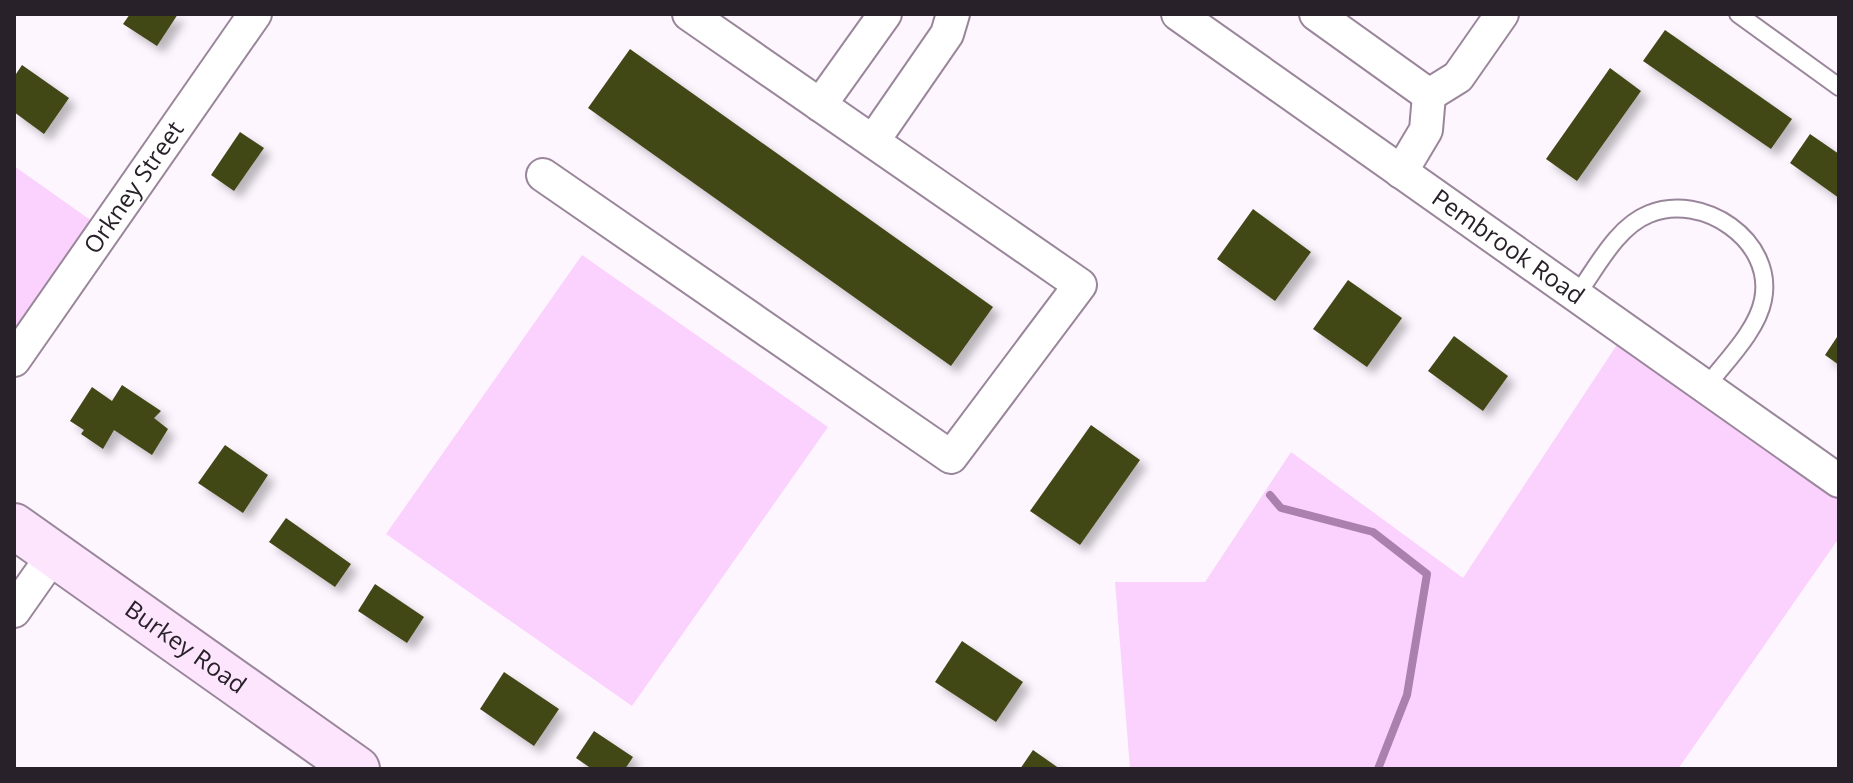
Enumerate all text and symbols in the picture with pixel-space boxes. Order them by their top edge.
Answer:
street label: Orkney Street [75,114,191,260]
street label: Pembrook Road [1426,181,1592,311]
street label: Burkey Road [119,592,254,701]

